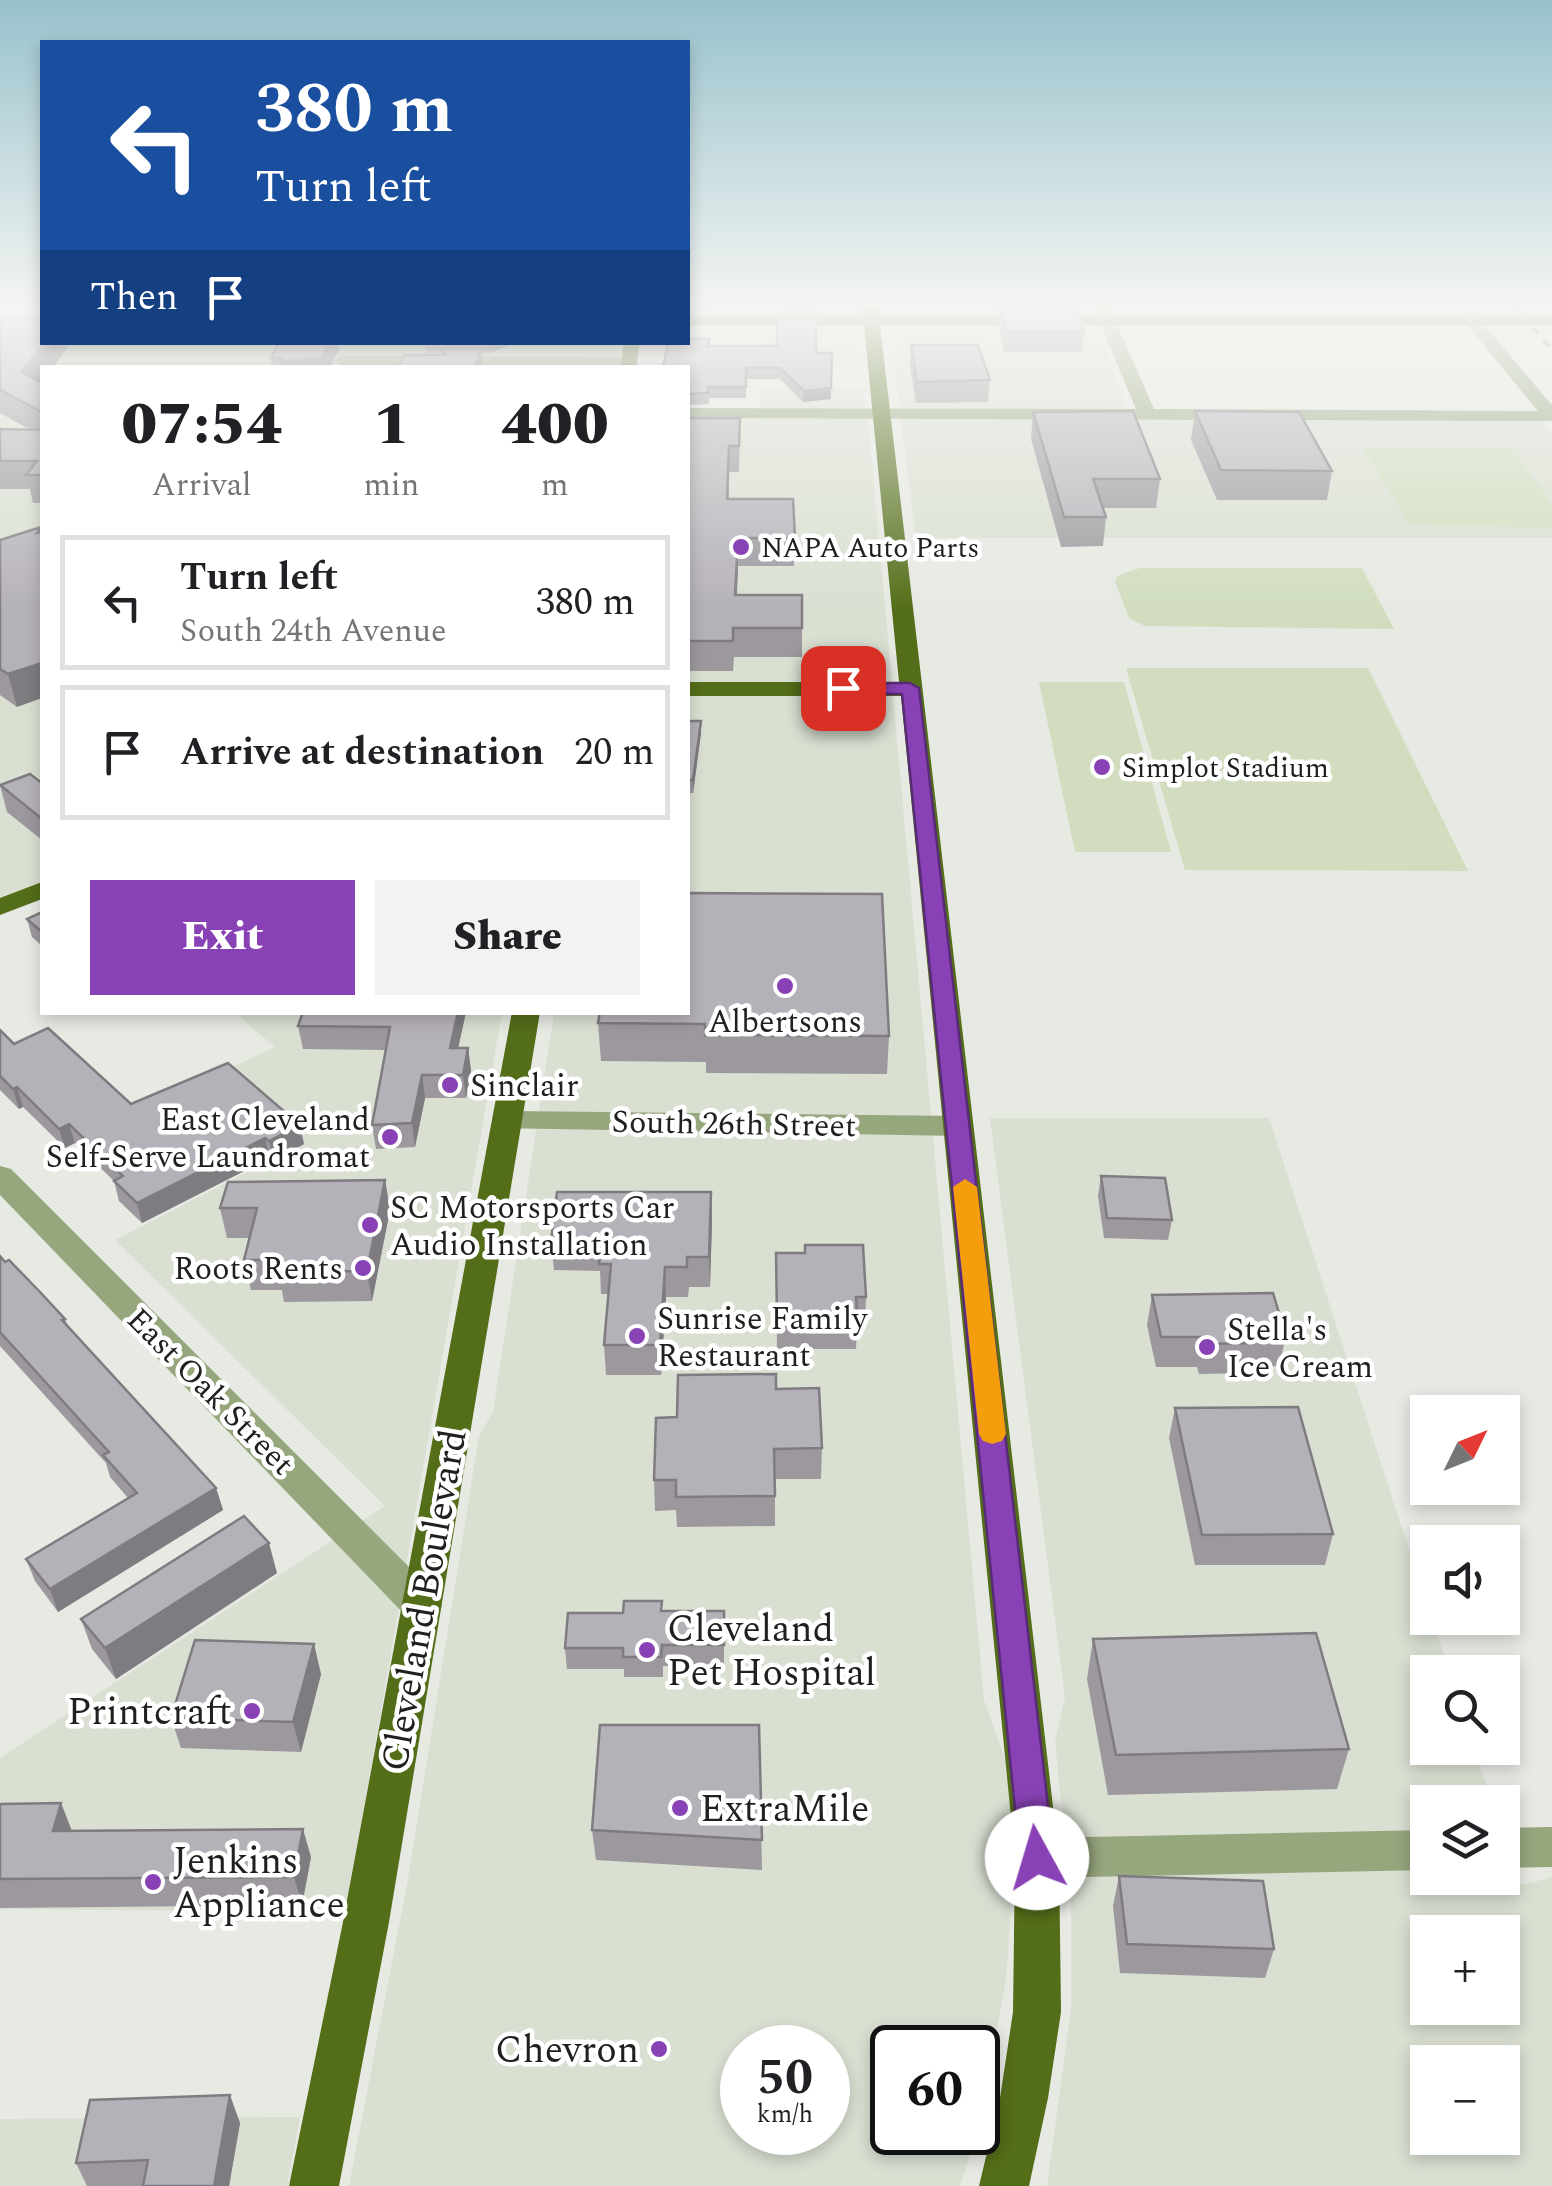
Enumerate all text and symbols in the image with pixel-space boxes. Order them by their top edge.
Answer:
text: 380 m [255,57,453,163]
icon: left [90,80,220,210]
text: Turn left [255,153,432,222]
text: Then [90,269,178,327]
icon: arrive [198,270,253,325]
text: 07:54 [121,379,282,471]
text: 1 [373,379,409,471]
text: 400 [501,379,609,471]
text: Arrival [152,461,252,510]
text: min [363,461,419,510]
text: m [541,461,568,510]
place label: NAPA Auto Parts [761,527,979,570]
marker: NAPA Auto Parts [730,536,752,558]
text: Turn left [180,549,338,607]
text: 380 m [536,574,635,632]
icon: left [95,575,150,630]
text: South 24th Avenue [180,607,446,656]
pin [801,646,886,731]
icon: arrive [816,661,871,716]
text: Arrive at destination [180,724,544,782]
text: 20 m [574,724,654,782]
icon: arrive [95,725,150,780]
place label: Simplot Stadium [1122,747,1329,790]
marker: Simplot Stadium [1091,756,1113,778]
button: Exit [90,880,355,995]
button: Share [375,880,640,995]
marker: Albertsons [774,975,796,997]
place label: Albertsons [708,998,862,1047]
place label: Sinclair [470,1062,579,1111]
marker: Sinclair [439,1074,461,1096]
place label: East Cleveland Self-Serve Laundromat [46,1096,370,1182]
street label: South 26th Street [611,1098,857,1151]
marker: East Cleveland Self-Serve Laundromat [379,1126,401,1148]
place label: SC Motorsports Car Audio Installation [390,1184,674,1270]
marker: SC Motorsports Car Audio Installation [359,1214,381,1236]
place label: Roots Rents [174,1245,343,1294]
marker: Roots Rents [352,1257,374,1279]
place label: Sunrise Family Restaurant [657,1295,869,1381]
street label: East Oak Street [115,1297,305,1487]
place label: Stella's Ice Cream [1227,1306,1373,1392]
marker: Sunrise Family Restaurant [626,1325,648,1347]
marker: Stella's Ice Cream [1196,1336,1218,1358]
north arrow [1410,1395,1520,1505]
map controls [1410,1395,1520,2155]
street label: Cleveland Boulevard [366,1425,484,1776]
button: sound [1410,1525,1520,1635]
place label: Cleveland Pet Hospital [667,1601,876,1703]
marker: Cleveland Pet Hospital [636,1639,658,1661]
button: search [1410,1655,1520,1765]
place label: Printcraft [67,1684,232,1742]
marker: Printcraft [241,1700,263,1722]
place label: ExtraMile [700,1781,869,1839]
button: layers [1410,1785,1520,1895]
marker: ExtraMile [669,1797,691,1819]
position arrow [985,1806,1089,1910]
place label: Jenkins Appliance [173,1833,345,1935]
marker: Jenkins Appliance [142,1871,164,1893]
button: + [1410,1915,1520,2025]
place label: Chevron [495,2022,639,2080]
speed limit sign: 60 [870,2025,1000,2155]
marker: Chevron [648,2038,670,2060]
text: 50 [757,2040,813,2116]
button: − [1410,2045,1520,2155]
text: km/h [757,2096,813,2134]

